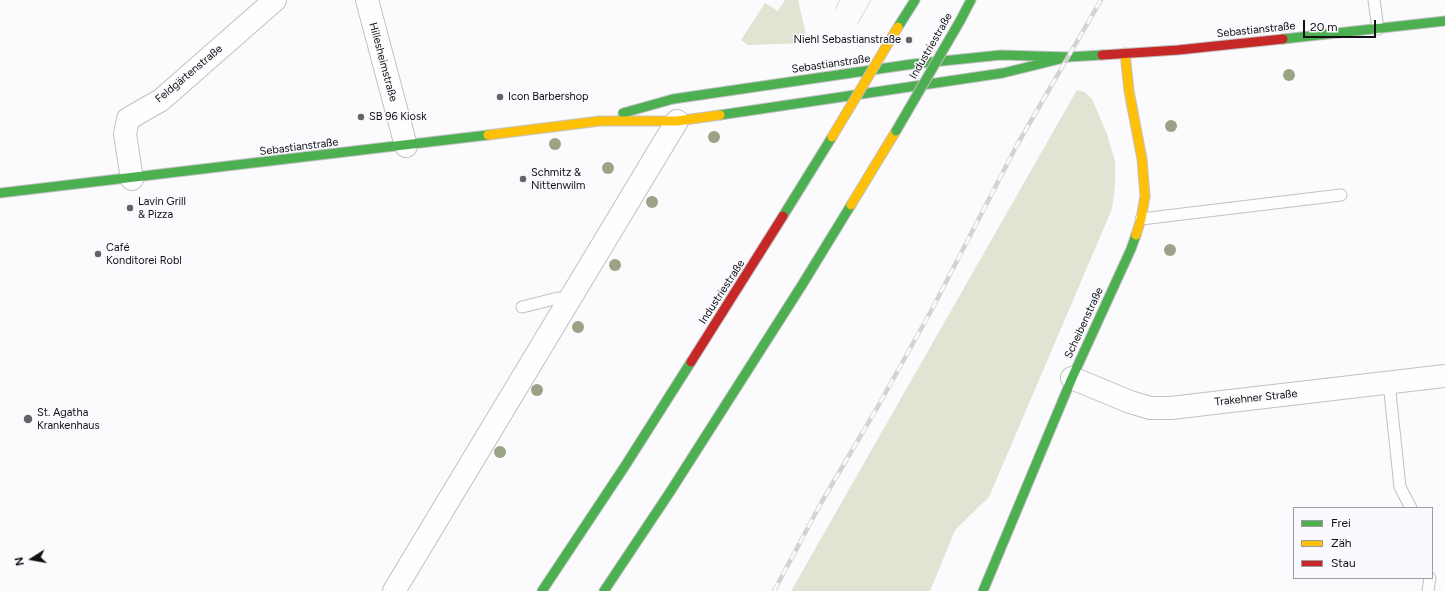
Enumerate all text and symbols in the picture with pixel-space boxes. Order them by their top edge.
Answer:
street label: Industriestraße [907,11,955,81]
scale bar [1305,12,1378,38]
street label: Sebastianstraße [1216,19,1296,41]
text: 20 m [1310,20,1338,34]
street label: Hillesheimstraße [366,21,400,103]
place label: Niehl Sebastianstraße [793,33,901,47]
marker: Niehl Sebastianstraße [904,35,914,45]
street label: Feldgärtenstraße [153,42,225,106]
street label: Sebastianstraße [791,52,871,76]
place label: Icon Barbershop [508,90,589,104]
marker: Icon Barbershop [495,92,505,102]
place label: SB 96 Kiosk [369,110,426,124]
marker: SB 96 Kiosk [356,112,366,122]
street label: Sebastianstraße [259,136,339,158]
place label: Schmitz & Nittenwilm [531,166,585,192]
marker: Schmitz & Nittenwilm [518,174,528,184]
place label: Lavin Grill & Pizza [138,195,186,221]
marker: Lavin Grill & Pizza [125,203,135,213]
place label: Café Konditorei Robl [106,241,182,267]
marker: Café Konditorei Robl [93,249,103,259]
street label: Industriestraße [696,257,748,327]
street label: Scheibenstraße [1062,285,1106,361]
street label: Trakehner Straße [1214,387,1298,409]
place label: St. Agatha Krankenhaus [37,406,100,432]
marker: St. Agatha Krankenhaus [22,413,34,425]
legend [1293,507,1433,579]
text: Frei [1331,516,1351,530]
text: Zäh [1331,536,1352,550]
north arrow [12,539,52,579]
text: N [13,556,27,567]
text: Stau [1331,556,1356,570]

